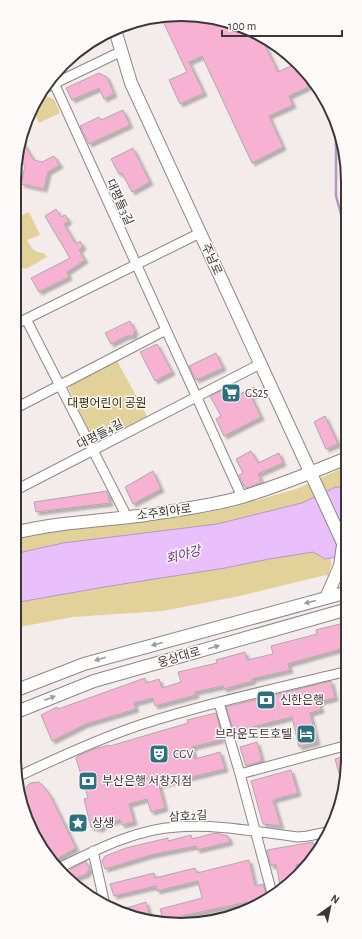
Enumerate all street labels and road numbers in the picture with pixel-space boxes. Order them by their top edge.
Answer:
street label: 대평들3길 [105,177,135,227]
street label: 주남로 [200,241,224,277]
street label: 대평들4길 [75,417,125,451]
street label: 소주회야로 [136,502,192,522]
street label: 웅상대로 [156,645,202,669]
street label: 삼호2길 [168,809,208,823]

